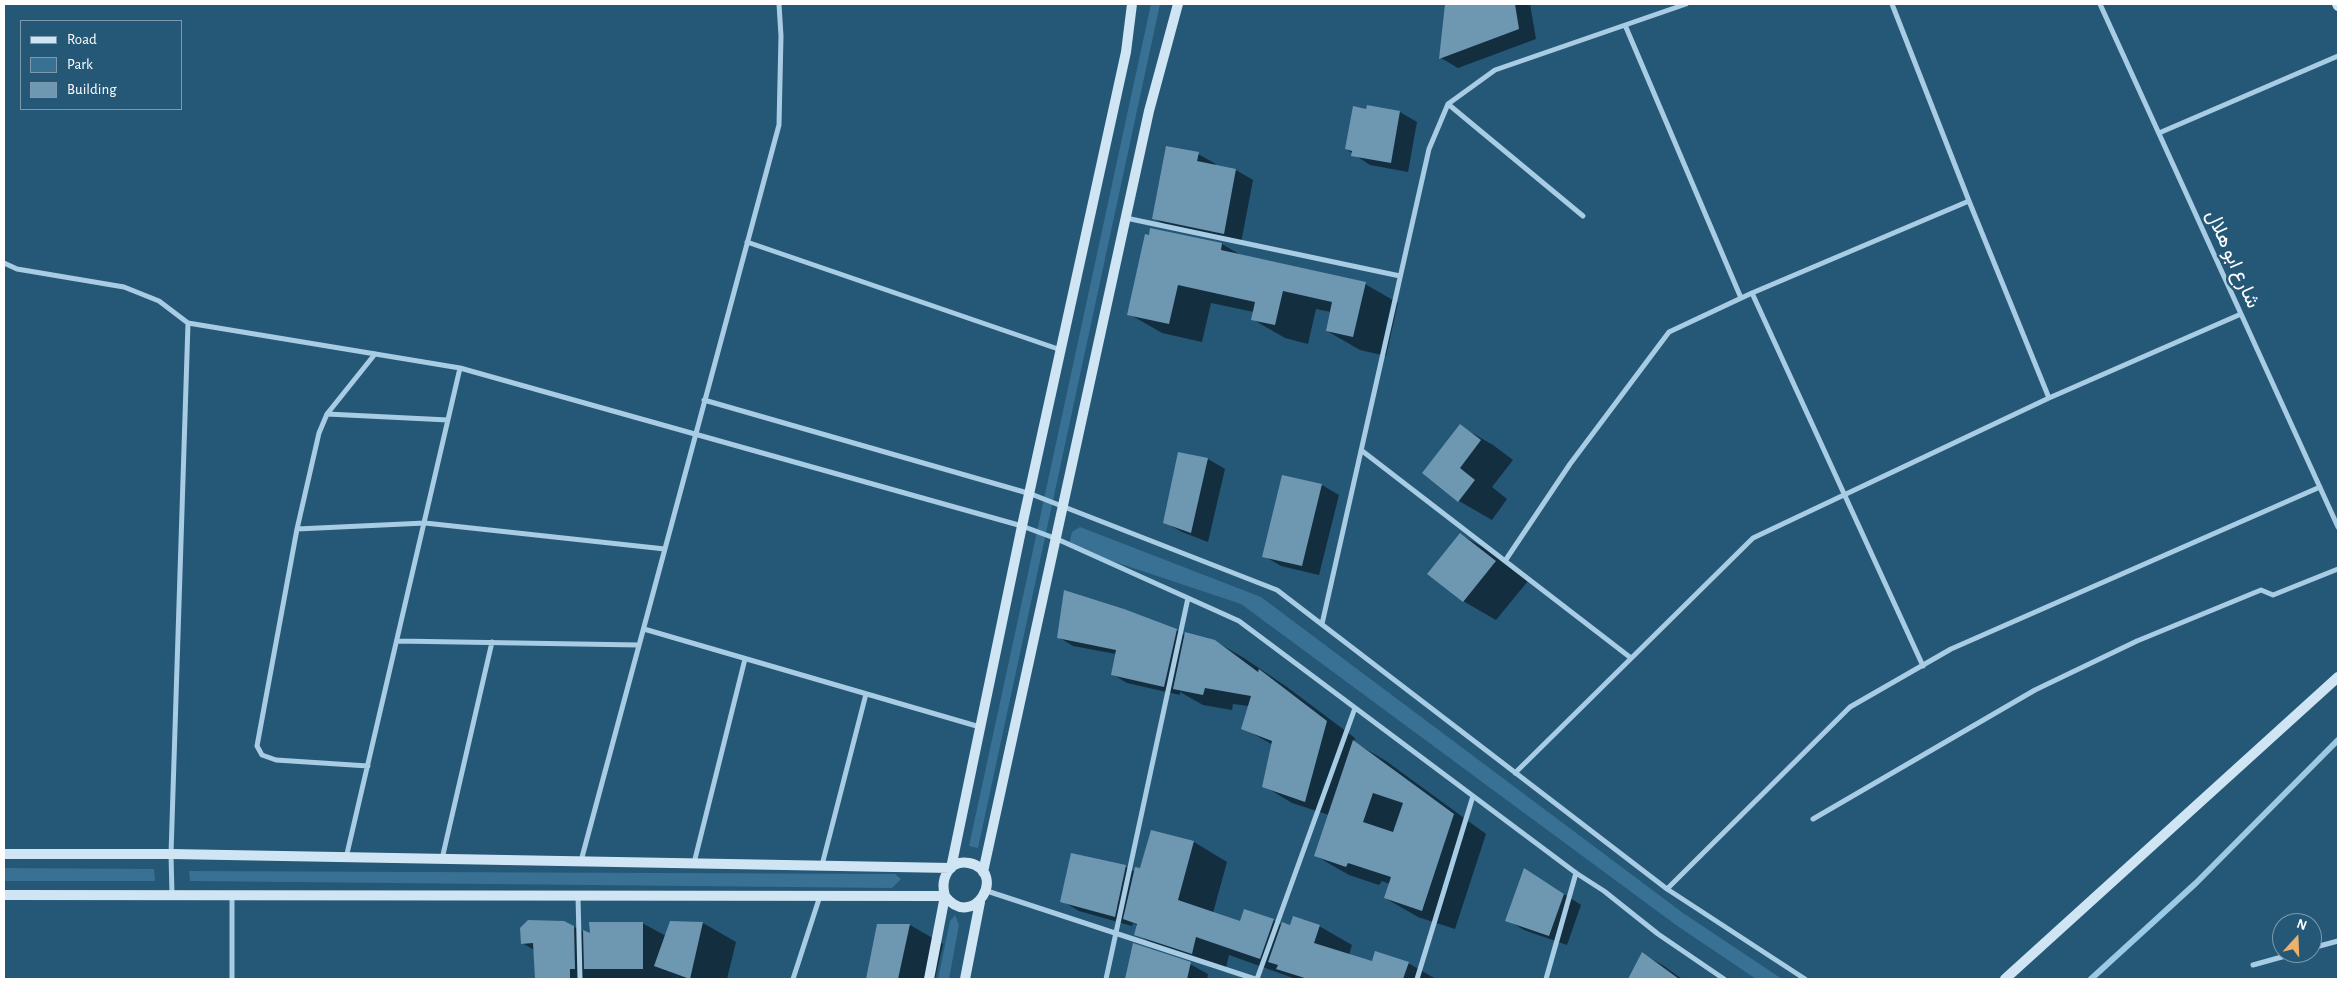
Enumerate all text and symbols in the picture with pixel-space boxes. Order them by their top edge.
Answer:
legend [20,20,182,110]
text: Road [67,32,97,47]
text: Park [67,57,93,72]
text: Building [67,82,117,97]
street label: شارع ابو هلال [2201,206,2265,312]
north arrow [2272,913,2322,963]
text: N [2295,917,2309,933]

